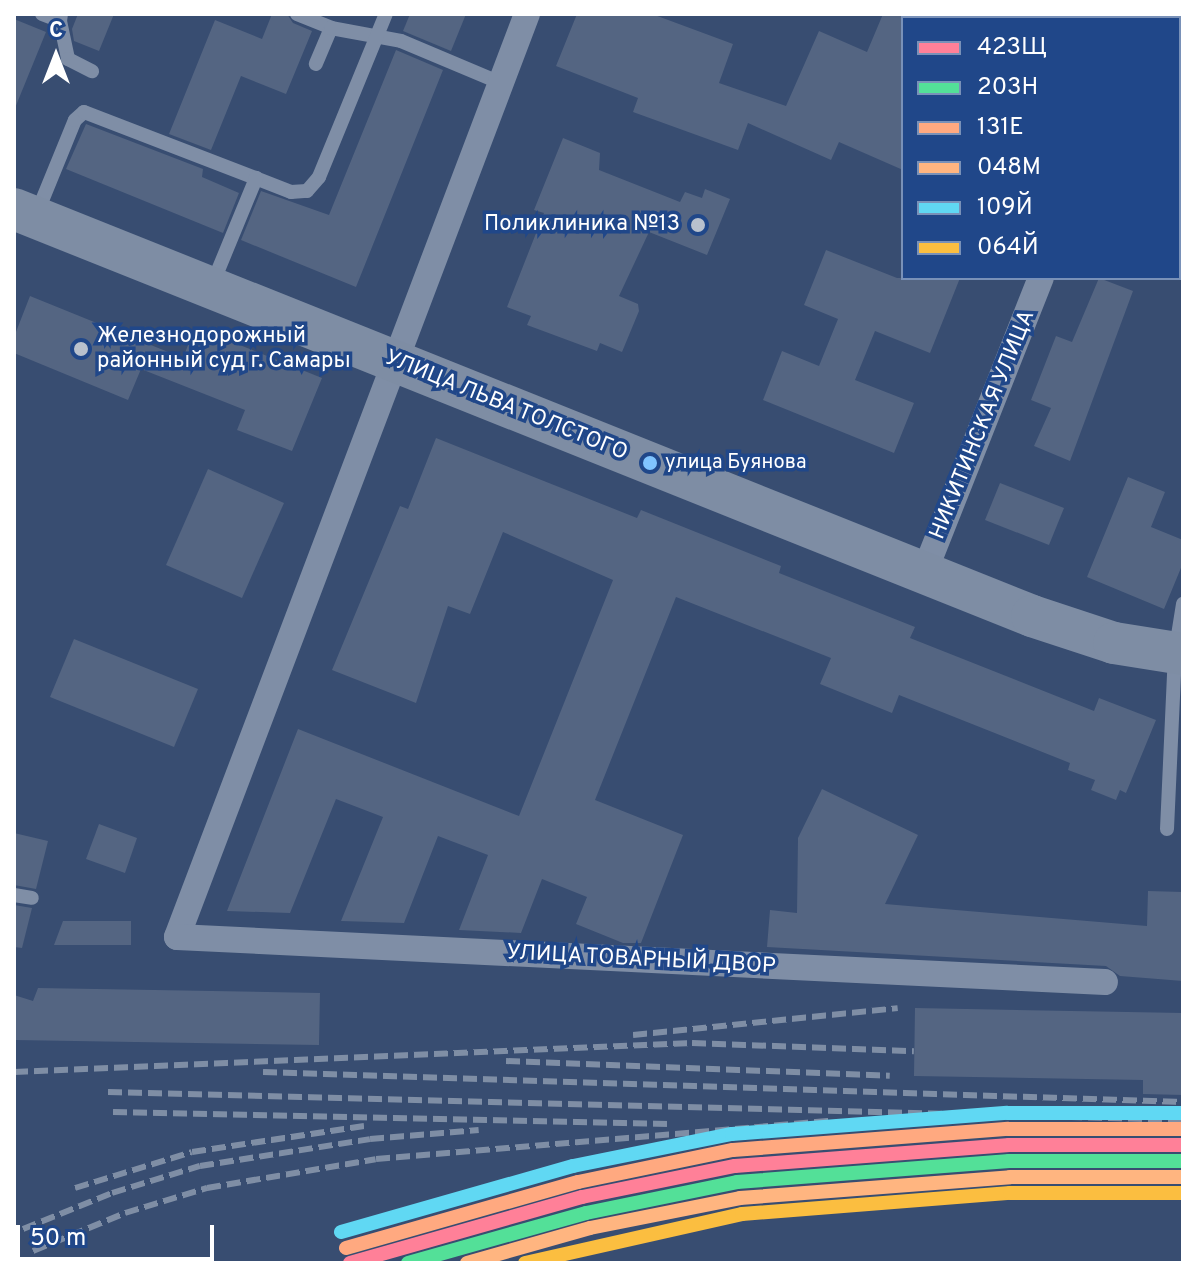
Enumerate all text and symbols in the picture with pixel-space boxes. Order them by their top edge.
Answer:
north arrow [16,16,96,96]
legend [901,16,1181,280]
text: С [49,18,63,45]
text: 423Щ [977,33,1047,63]
text: 203Н [977,73,1038,103]
text: 131Е [977,113,1024,143]
text: 048М [977,153,1041,183]
text: 109Й [977,193,1033,223]
place label: Поликлиника №13 [484,212,680,238]
marker: Поликлиника №13 [687,214,709,236]
text: 064Й [977,233,1039,263]
street label: НИКИТИНСКАЯ УЛИЦА [925,307,1041,543]
place label: Железнодорожный районный суд г. Самары [97,323,351,374]
marker: Железнодорожный районный суд г. Самары [72,340,90,358]
street label: УЛИЦА ЛЬВА ТОЛСТОГО [379,345,633,467]
place label: улица Буянова [665,451,806,475]
marker: улица Буянова [642,455,658,471]
street label: УЛИЦА ТОВАРНЫЙ ДВОР [505,940,777,980]
scale bar [20,1209,218,1259]
text: 50 m [30,1224,86,1254]

